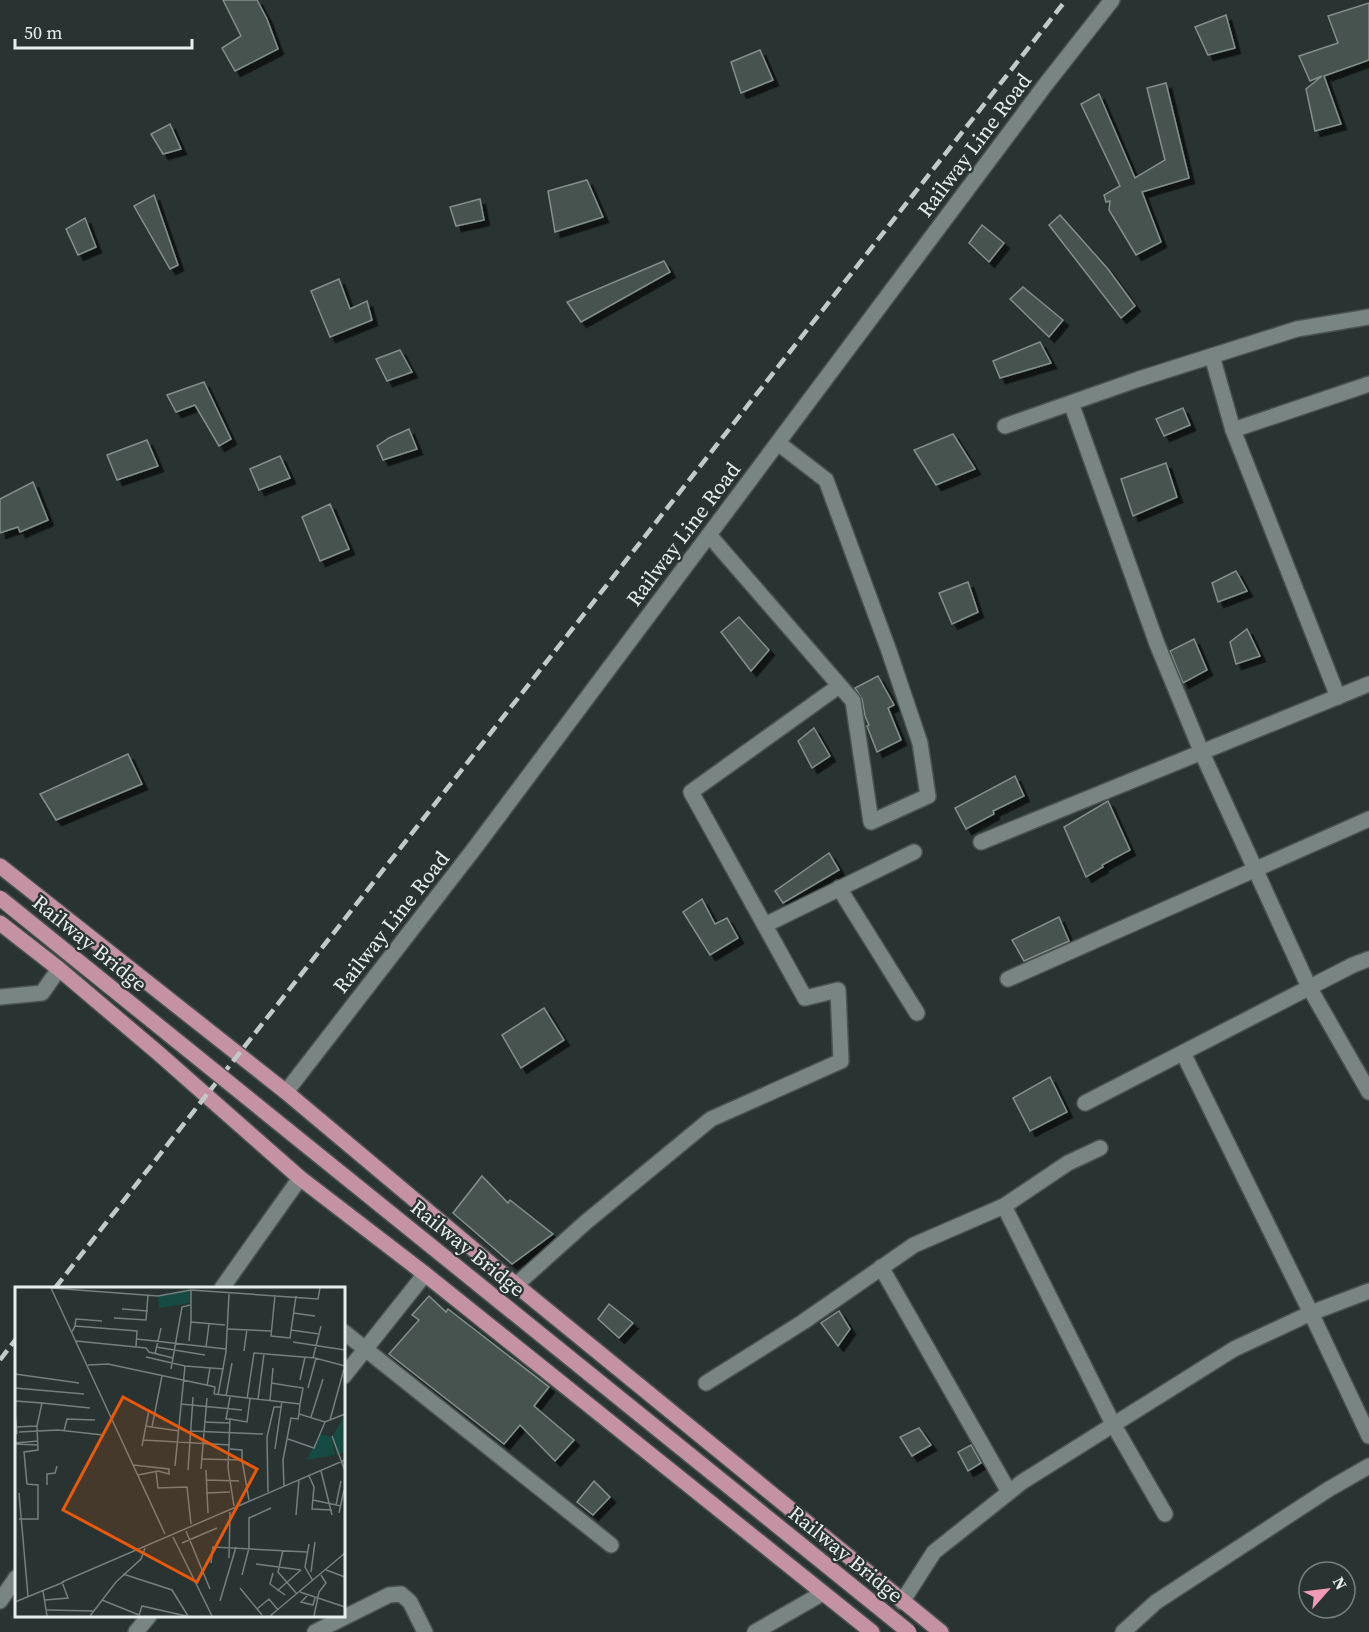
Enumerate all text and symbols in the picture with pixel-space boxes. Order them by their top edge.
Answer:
scale bar [15,12,192,50]
text: 50 m [24,20,62,45]
street label: Railway Line Road [910,67,1038,223]
street label: Railway Line Road [619,456,747,612]
street label: Railway Line Road [326,845,456,999]
street label: Railway Bridge [26,888,154,998]
street label: Railway Bridge [404,1193,532,1303]
inset map [15,1287,345,1617]
street label: Railway Bridge [782,1499,910,1609]
north arrow [1297,1560,1357,1620]
text: N [1328,1573,1353,1594]

